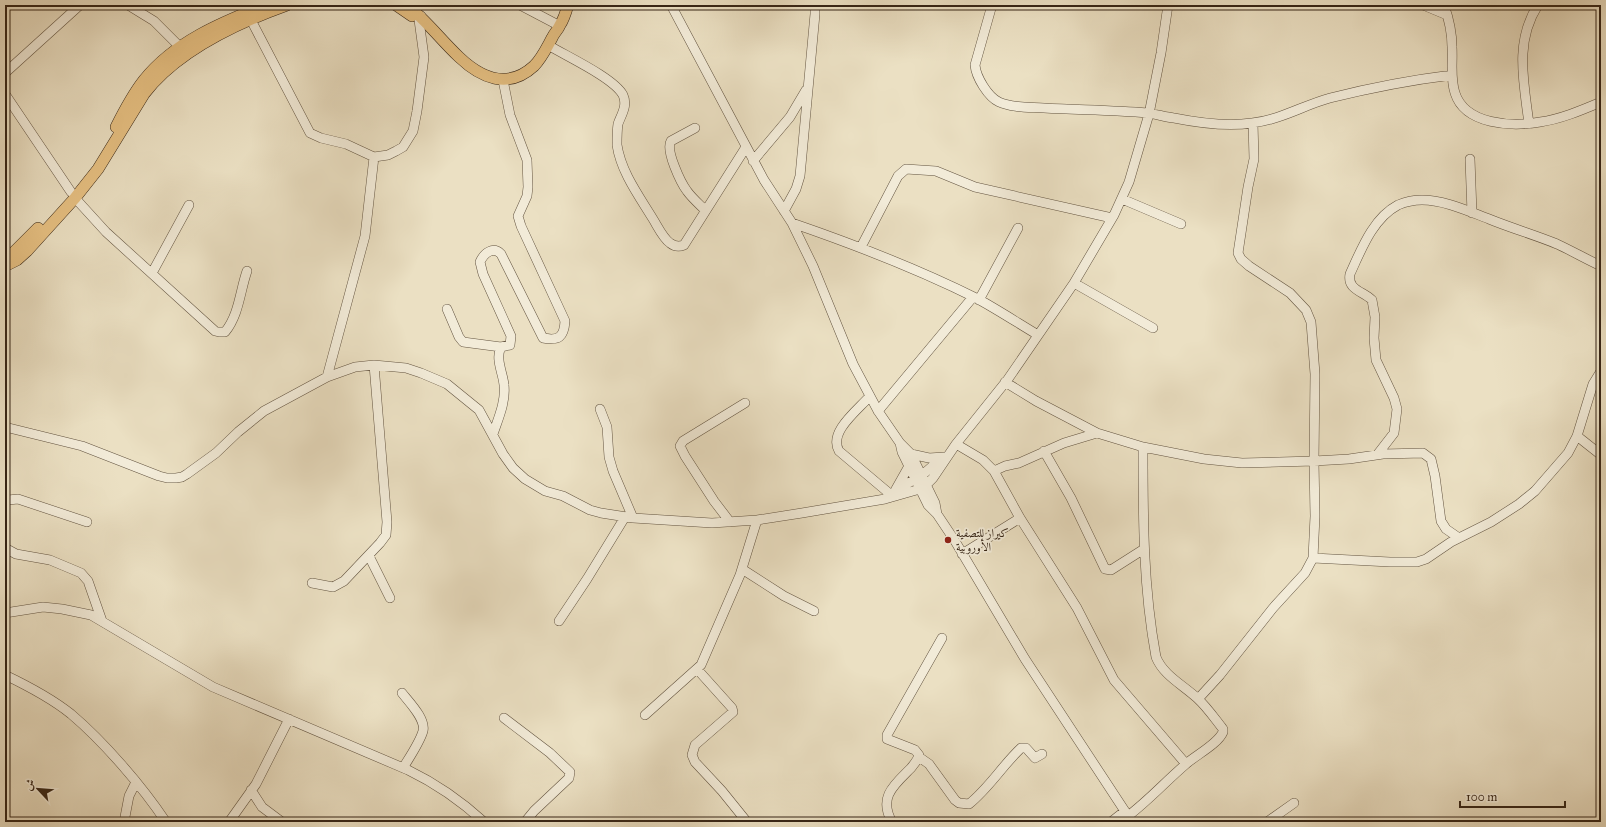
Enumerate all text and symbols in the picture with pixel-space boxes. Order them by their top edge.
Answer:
place label: كيراز للتصفية الأوروبية [956,526,1009,555]
marker: كيراز للتصفية الأوروبية [943,535,953,545]
north arrow [18,769,58,809]
text: ش [21,777,38,793]
scale bar [1460,783,1565,809]
text: 100 m [1466,790,1497,804]

